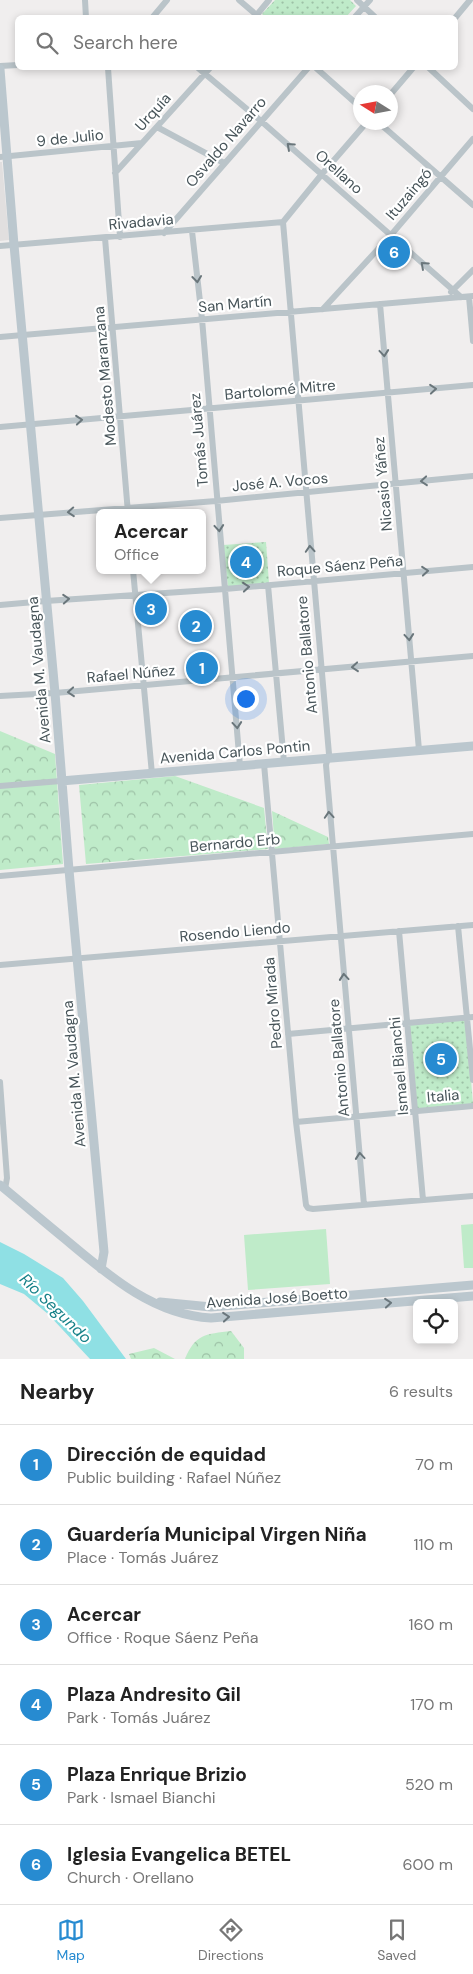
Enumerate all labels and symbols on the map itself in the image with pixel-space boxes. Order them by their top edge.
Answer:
north arrow [353,85,398,130]
street label: Urquía [131,89,175,135]
street label: Osvaldo Navarro [181,92,271,191]
street label: 9 de Julio [35,125,105,151]
one-way arrow [286,142,295,151]
street label: Orellano [311,145,367,199]
street label: Ituzaingó [381,164,437,224]
street label: Rivadavia [108,209,174,235]
pin: 6 [378,233,410,271]
one-way arrow [421,262,430,271]
one-way arrow [191,275,202,283]
street label: San Martín [197,291,273,317]
street label: Modesto Maranzana [89,305,121,447]
one-way arrow [379,349,390,357]
street label: Bartolomé Mitre [224,375,336,405]
one-way arrow [429,384,437,395]
street label: Tomás Juárez [185,392,213,488]
one-way arrow [76,415,84,426]
street label: Nicasio Yáñez [369,436,397,532]
street label: José A. Vocos [231,468,329,496]
one-way arrow [420,475,428,486]
one-way arrow [67,506,75,517]
one-way arrow [213,524,224,532]
pin: 4 [230,543,262,581]
one-way arrow [305,545,316,553]
street label: Roque Sáenz Peña [276,551,404,581]
one-way arrow [421,566,429,577]
one-way arrow [242,582,250,593]
pin: 3 [135,590,167,628]
one-way arrow [62,594,70,605]
street label: Antonio Ballatore [292,595,322,715]
street label: Avenida M. Vaudagna [23,596,55,744]
pin: 2 [180,607,212,645]
one-way arrow [404,633,415,641]
pin: 1 [186,649,218,687]
street label: Rafael Núñez [86,660,176,688]
one-way arrow [350,661,358,672]
one-way arrow [67,686,75,697]
your location [233,686,259,712]
one-way arrow [231,721,242,729]
street label: Avenida Carlos Pontin [159,735,311,769]
one-way arrow [324,811,335,819]
street label: Bernardo Erb [189,829,281,857]
street label: Rosendo Liendo [179,917,291,947]
street label: Pedro Mirada [259,956,287,1050]
one-way arrow [339,972,350,980]
street label: Antonio Ballatore [324,998,354,1118]
street label: Avenida M. Vaudagna [58,1000,90,1148]
street label: Ismael Bianchi [385,1016,413,1116]
pin: 5 [425,1040,457,1078]
street label: Italia [426,1085,460,1107]
one-way arrow [355,1152,366,1160]
water label: Río Segundo [15,1269,96,1348]
street label: Avenida José Boetto [205,1283,349,1313]
one-way arrow [384,1298,392,1309]
one-way arrow [222,1311,230,1322]

